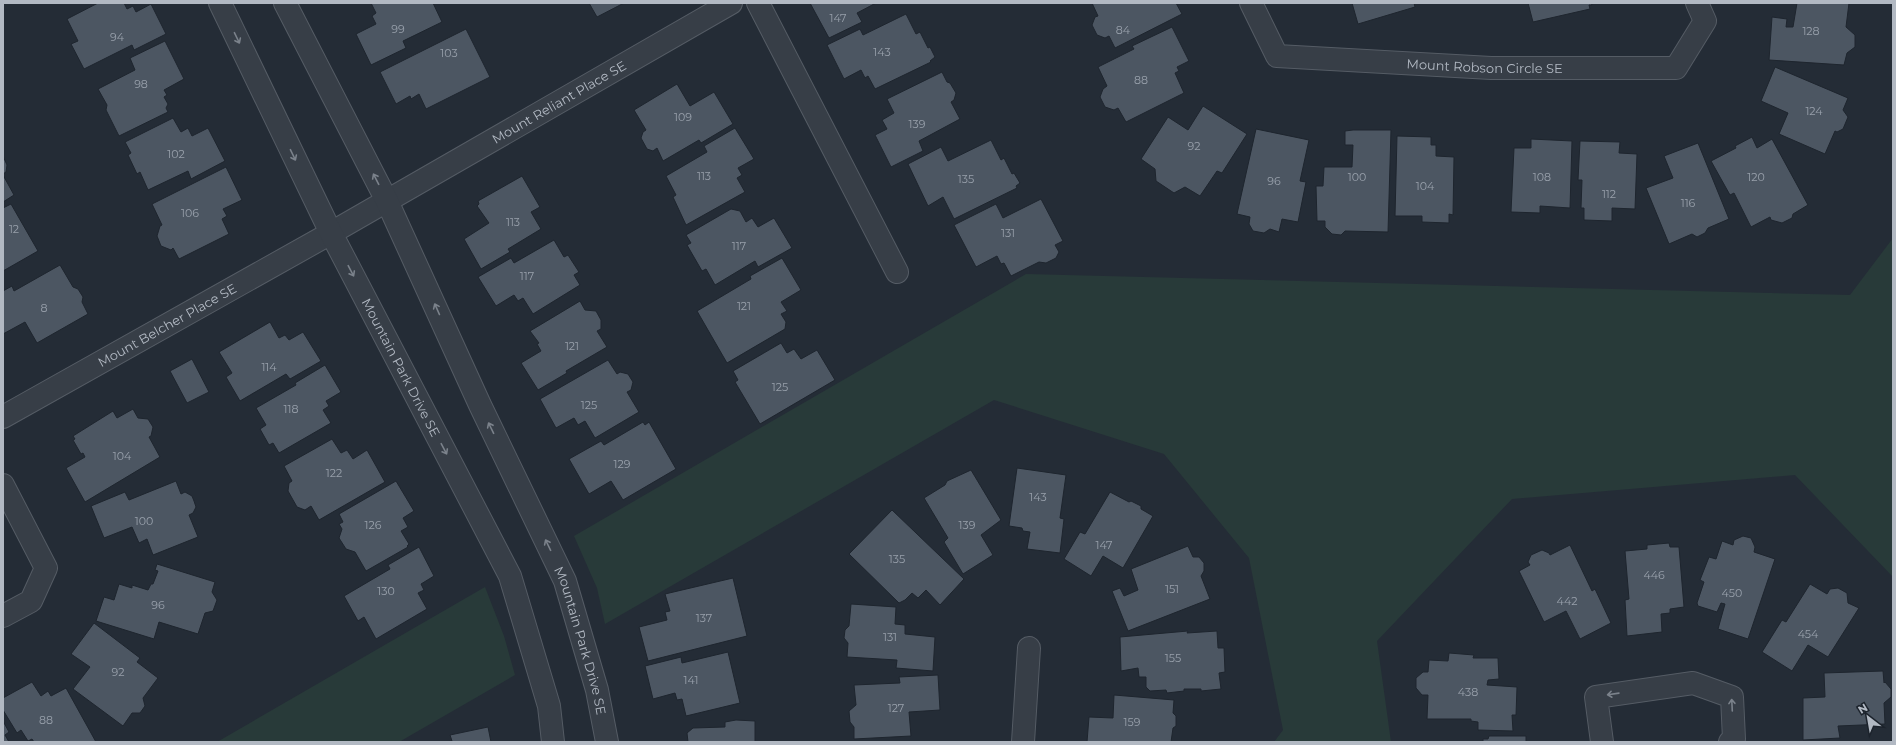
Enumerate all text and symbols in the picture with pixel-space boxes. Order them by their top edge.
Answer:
house number: 147 [829,11,847,25]
house number: 99 [391,22,405,36]
house number: 84 [1116,23,1131,37]
house number: 128 [1802,24,1820,38]
house number: 94 [110,30,125,44]
one-way arrow [234,32,241,44]
house number: 143 [873,45,891,59]
house number: 103 [440,46,458,60]
street label: Mount Robson Circle SE [1406,55,1563,76]
street label: Mount Reliant Place SE [489,57,629,147]
house number: 88 [1134,73,1148,87]
house number: 98 [134,77,148,91]
house number: 124 [1805,104,1823,118]
house number: 109 [674,110,692,124]
house number: 139 [909,117,926,131]
house number: 92 [1188,139,1200,153]
house number: 102 [167,147,185,161]
one-way arrow [290,149,297,161]
house number: 113 [697,169,711,183]
house number: 100 [1348,170,1366,184]
house number: 108 [1533,170,1551,184]
house number: 120 [1747,170,1765,184]
house number: 135 [958,172,974,186]
one-way arrow [372,173,379,185]
house number: 96 [1267,174,1281,188]
house number: 104 [1416,179,1435,193]
house number: 112 [1602,187,1616,201]
house number: 116 [1681,196,1696,210]
house number: 106 [181,206,199,220]
house number: 113 [506,215,520,229]
house number: 12 [9,222,19,236]
house number: 131 [1001,226,1015,240]
house number: 117 [732,239,746,253]
one-way arrow [348,265,355,277]
house number: 117 [520,269,534,283]
street label: Mount Belcher Place SE [95,280,239,370]
street label: Mountain Park Drive SE [358,296,444,439]
house number: 121 [737,299,751,313]
house number: 8 [40,301,48,315]
one-way arrow [433,304,440,316]
house number: 121 [565,339,579,353]
house number: 114 [261,360,277,374]
house number: 125 [772,380,788,394]
house number: 125 [581,398,597,412]
house number: 118 [284,402,298,416]
one-way arrow [487,422,494,434]
one-way arrow [440,443,448,455]
house number: 104 [113,449,132,463]
house number: 129 [614,457,631,471]
house number: 122 [326,466,342,480]
house number: 143 [1029,490,1047,504]
house number: 100 [135,514,153,528]
house number: 126 [365,518,382,532]
house number: 139 [959,518,976,532]
house number: 147 [1095,538,1113,552]
one-way arrow [544,539,551,551]
house number: 135 [889,552,905,566]
street label: Mountain Park Drive SE [551,564,610,716]
house number: 446 [1643,568,1665,582]
house number: 151 [1165,582,1179,596]
house number: 130 [377,584,395,598]
house number: 450 [1722,586,1742,600]
house number: 442 [1557,594,1577,608]
house number: 96 [151,598,165,612]
house number: 137 [696,611,712,625]
house number: 454 [1798,627,1819,641]
house number: 131 [883,630,897,644]
house number: 155 [1165,651,1181,665]
house number: 92 [112,665,124,679]
house number: 141 [684,673,698,687]
house number: 438 [1458,685,1478,699]
one-way arrow [1606,690,1619,698]
north arrow [1848,697,1888,737]
one-way arrow [1728,699,1736,712]
text: N [1855,700,1870,717]
house number: 127 [888,701,904,715]
house number: 88 [39,713,53,727]
house number: 159 [1124,715,1141,729]

